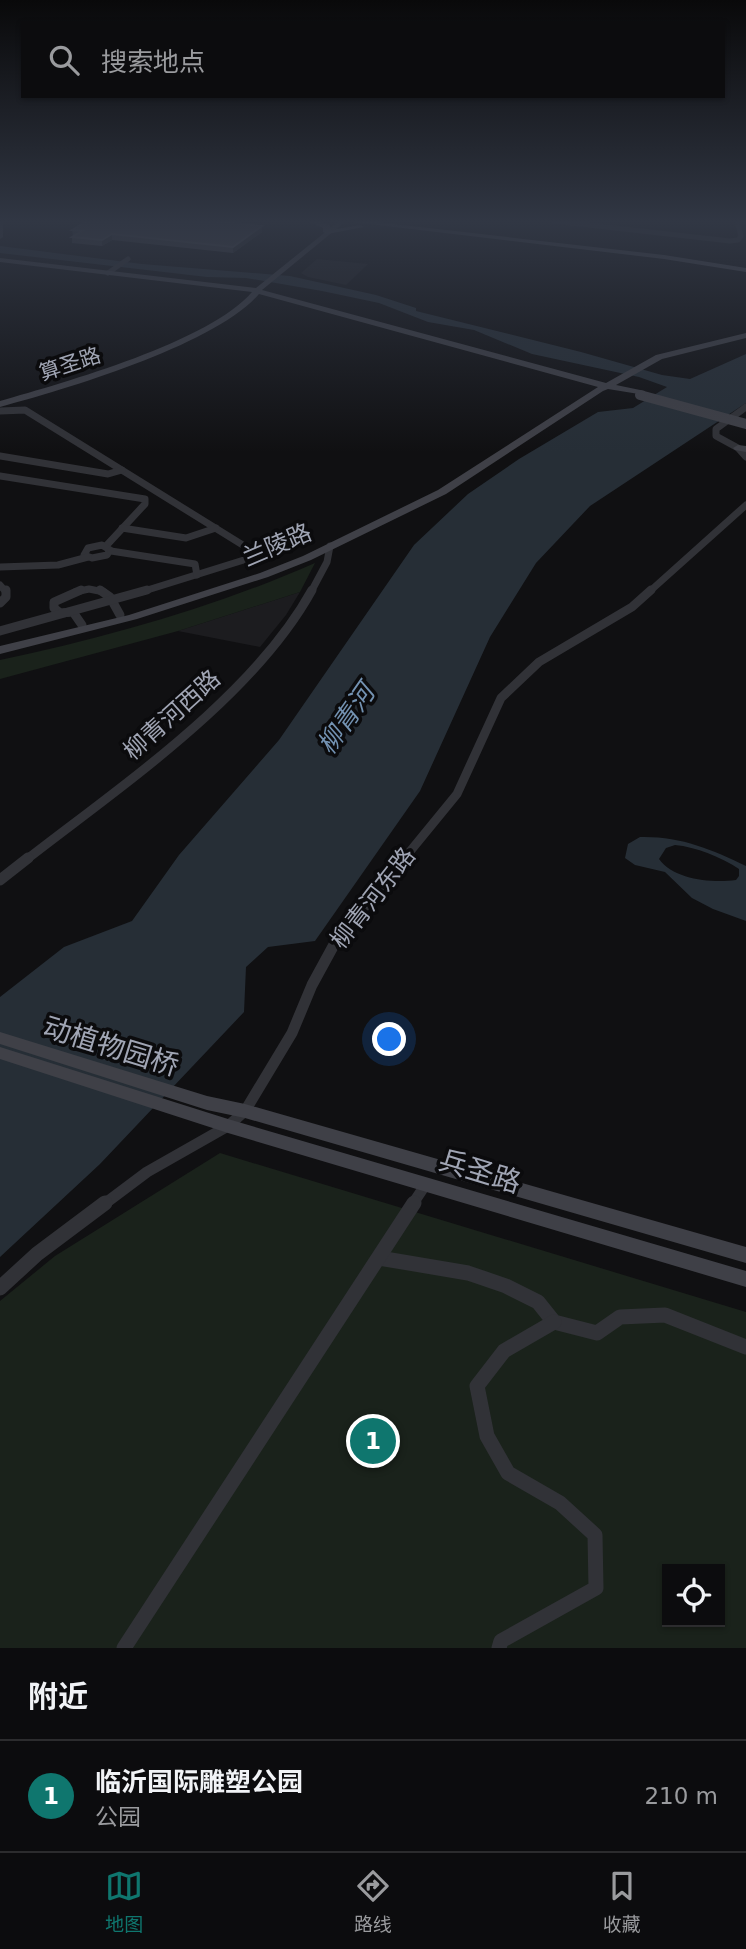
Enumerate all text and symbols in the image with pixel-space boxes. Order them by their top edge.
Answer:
search box [21,21,725,98]
icon: search [45,41,83,79]
text: 搜索地点 [101,47,205,77]
street label: 算圣路 [36,343,104,385]
street label: 兰陵路 [238,518,316,572]
street label: 柳青河西路 [118,664,226,766]
water label: 柳青河 [311,674,384,760]
street label: 柳青河东路 [325,842,421,954]
street label: 动植物园桥 [39,1010,183,1083]
your location [372,1022,406,1056]
street label: 兵圣路 [435,1143,525,1200]
pin: 1 [350,1415,396,1467]
map controls [662,1564,725,1627]
button: locate [662,1564,725,1627]
text: 附近 [28,1679,88,1714]
text: 临沂国际雕塑公园 [95,1767,303,1797]
text: 1 [43,1783,59,1809]
text: 210 m [644,1783,718,1809]
text: 公园 [95,1804,141,1830]
tab: 地图 [105,1867,143,1936]
tab: 路线 [354,1867,392,1936]
tab: 收藏 [603,1867,641,1936]

